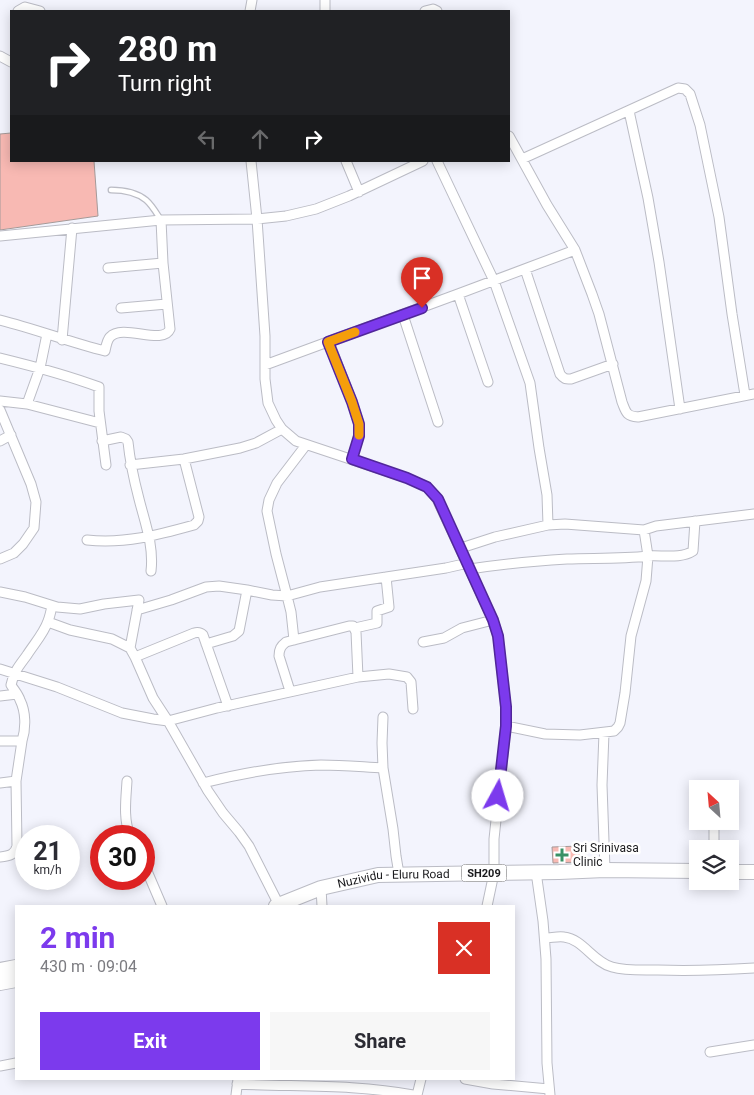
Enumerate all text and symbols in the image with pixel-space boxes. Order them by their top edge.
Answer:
text: 280 m [118,29,217,70]
icon: right [35,30,100,95]
text: Turn right [118,71,212,96]
icon: left [193,125,221,153]
icon: ahead [246,125,274,153]
icon: right [299,125,327,153]
pin [401,257,443,308]
icon: arrive [408,264,436,292]
position arrow [471,769,523,821]
north arrow [689,780,739,830]
map controls [689,780,739,890]
speed limit sign: 30 [90,825,155,890]
text: 21 [33,837,62,866]
button: layers [689,840,739,890]
place label: Sri Srinivasa Clinic [573,841,639,869]
marker: Sri Srinivasa Clinic [555,848,569,862]
text: km/h [33,863,62,877]
road number: SH209 [462,864,506,881]
street label: Nuzividu - Eluru Road [336,867,450,891]
text: 2 min [40,920,115,955]
button: close [438,922,490,974]
text: 430 m · 09:04 [40,957,137,976]
button: Exit [40,1012,260,1070]
button: Share [270,1012,490,1070]

